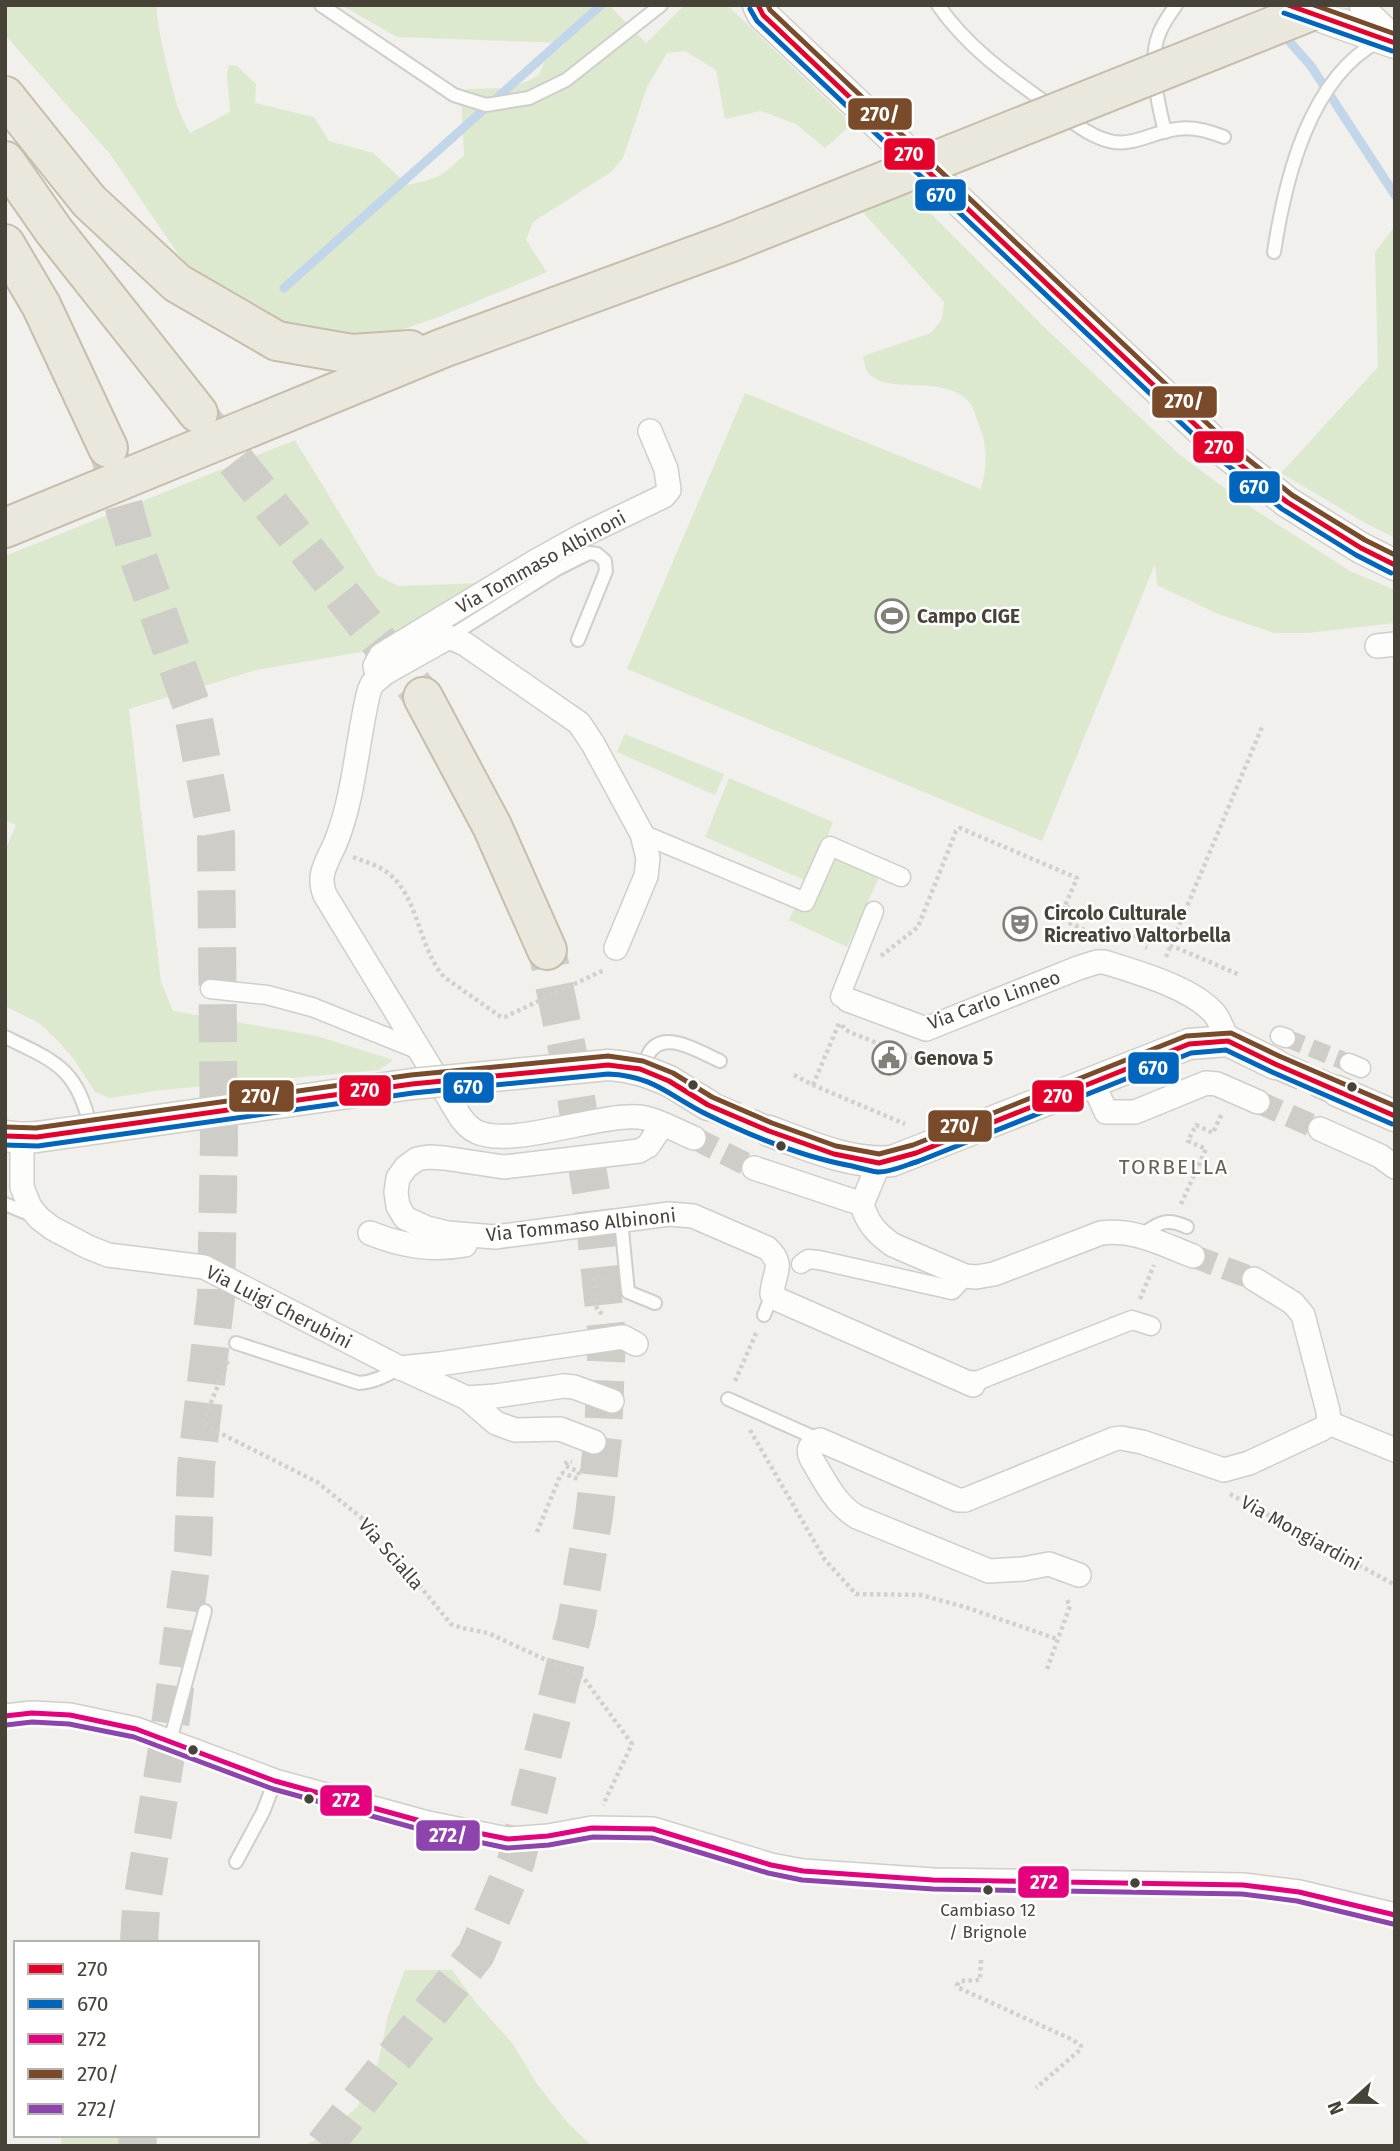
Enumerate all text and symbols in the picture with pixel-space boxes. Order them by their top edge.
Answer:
line badge: 270/ [847,97,913,131]
text: 270/ [860,103,900,126]
line badge: 270 [883,137,936,171]
text: 270 [894,143,924,166]
line badge: 670 [914,178,967,212]
text: 670 [926,184,956,207]
line badge: 270/ [1151,385,1218,419]
text: 270/ [1164,390,1204,413]
line badge: 270 [1192,430,1245,464]
text: 270 [1204,436,1234,459]
line badge: 670 [1228,470,1281,504]
text: 670 [1239,476,1269,499]
street label: Via Tommaso Albinoni [452,506,630,618]
sports icon: Campo CIGE [873,597,911,635]
place label: Campo CIGE [917,605,1020,628]
place label: Circolo Culturale Ricreativo Valtorbella [1044,902,1231,947]
theatre icon: Circolo Culturale Ricreativo Valtorbella [1001,905,1039,943]
street label: Via Carlo Linneo [924,965,1064,1035]
public building icon: Genova 5 [870,1039,908,1077]
place label: Genova 5 [914,1047,993,1070]
line badge: 670 [1127,1051,1180,1085]
text: 670 [1138,1057,1168,1080]
line badge: 670 [442,1071,495,1104]
line badge: 270 [338,1074,392,1107]
text: 670 [453,1076,483,1099]
unlabelled marker [686,1078,700,1092]
line badge: 270/ [228,1079,295,1113]
text: 270 [350,1079,380,1102]
line badge: 270 [1031,1079,1085,1113]
unlabelled marker [1345,1080,1359,1094]
text: 270/ [241,1085,281,1108]
text: 270 [1043,1085,1073,1108]
line badge: 270/ [927,1109,993,1143]
text: 270/ [940,1115,980,1138]
unlabelled marker [774,1139,788,1153]
district label: TORBELLA [1119,1154,1229,1180]
street label: Via Tommaso Albinoni [485,1204,677,1246]
street label: Via Luigi Cherubini [202,1260,356,1354]
street label: Via Mongiardini [1237,1490,1365,1576]
street label: Via Scialla [354,1513,428,1595]
unlabelled marker [186,1743,200,1757]
line badge: 272 [319,1784,373,1817]
text: 272 [332,1789,360,1812]
unlabelled marker [302,1792,316,1806]
line badge: 272/ [415,1819,481,1852]
text: 272/ [429,1824,467,1847]
line badge: 272 [1017,1865,1070,1899]
text: 272 [1030,1871,1058,1894]
unlabelled marker [1128,1876,1142,1890]
marker: Cambiaso 12 / Brignole [981,1883,995,1897]
place label: Cambiaso 12 / Brignole [940,1900,1036,1943]
legend [14,1941,259,2137]
text: 270 [77,1956,108,1982]
text: 670 [77,1991,108,2017]
text: 272 [77,2026,107,2052]
text: 270/ [77,2061,119,2087]
north arrow [1316,2067,1386,2137]
text: 272/ [77,2096,118,2122]
text: N [1323,2098,1349,2118]

